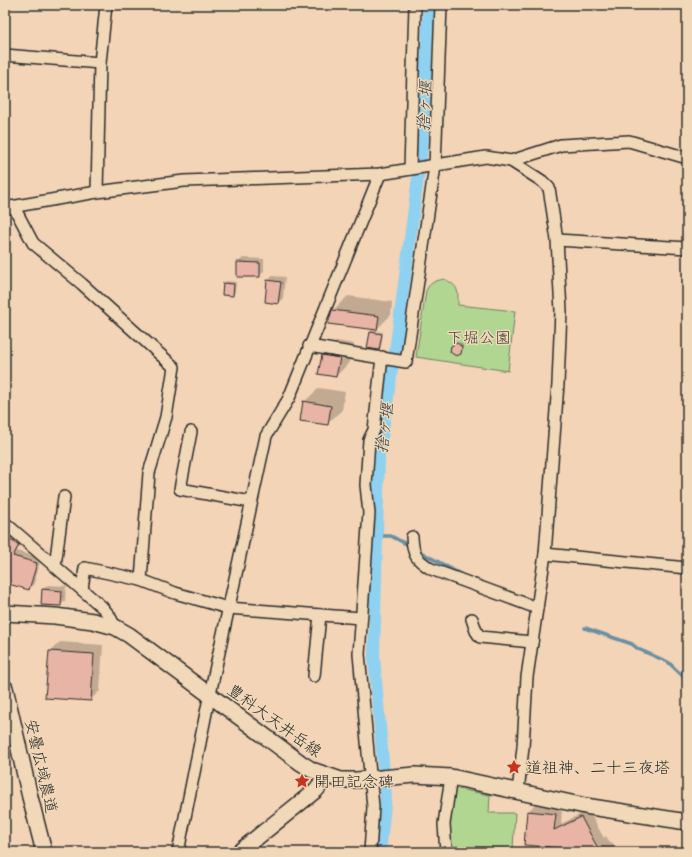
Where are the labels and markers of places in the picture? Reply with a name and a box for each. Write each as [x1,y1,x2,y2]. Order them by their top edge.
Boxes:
place icon: 道祖神、二十三夜塔 [505,758,523,776]
place label: 道祖神、二十三夜塔 [526,758,670,781]
place icon: 開田記念碑 [293,772,311,790]
place label: 開田記念碑 [314,772,394,795]

